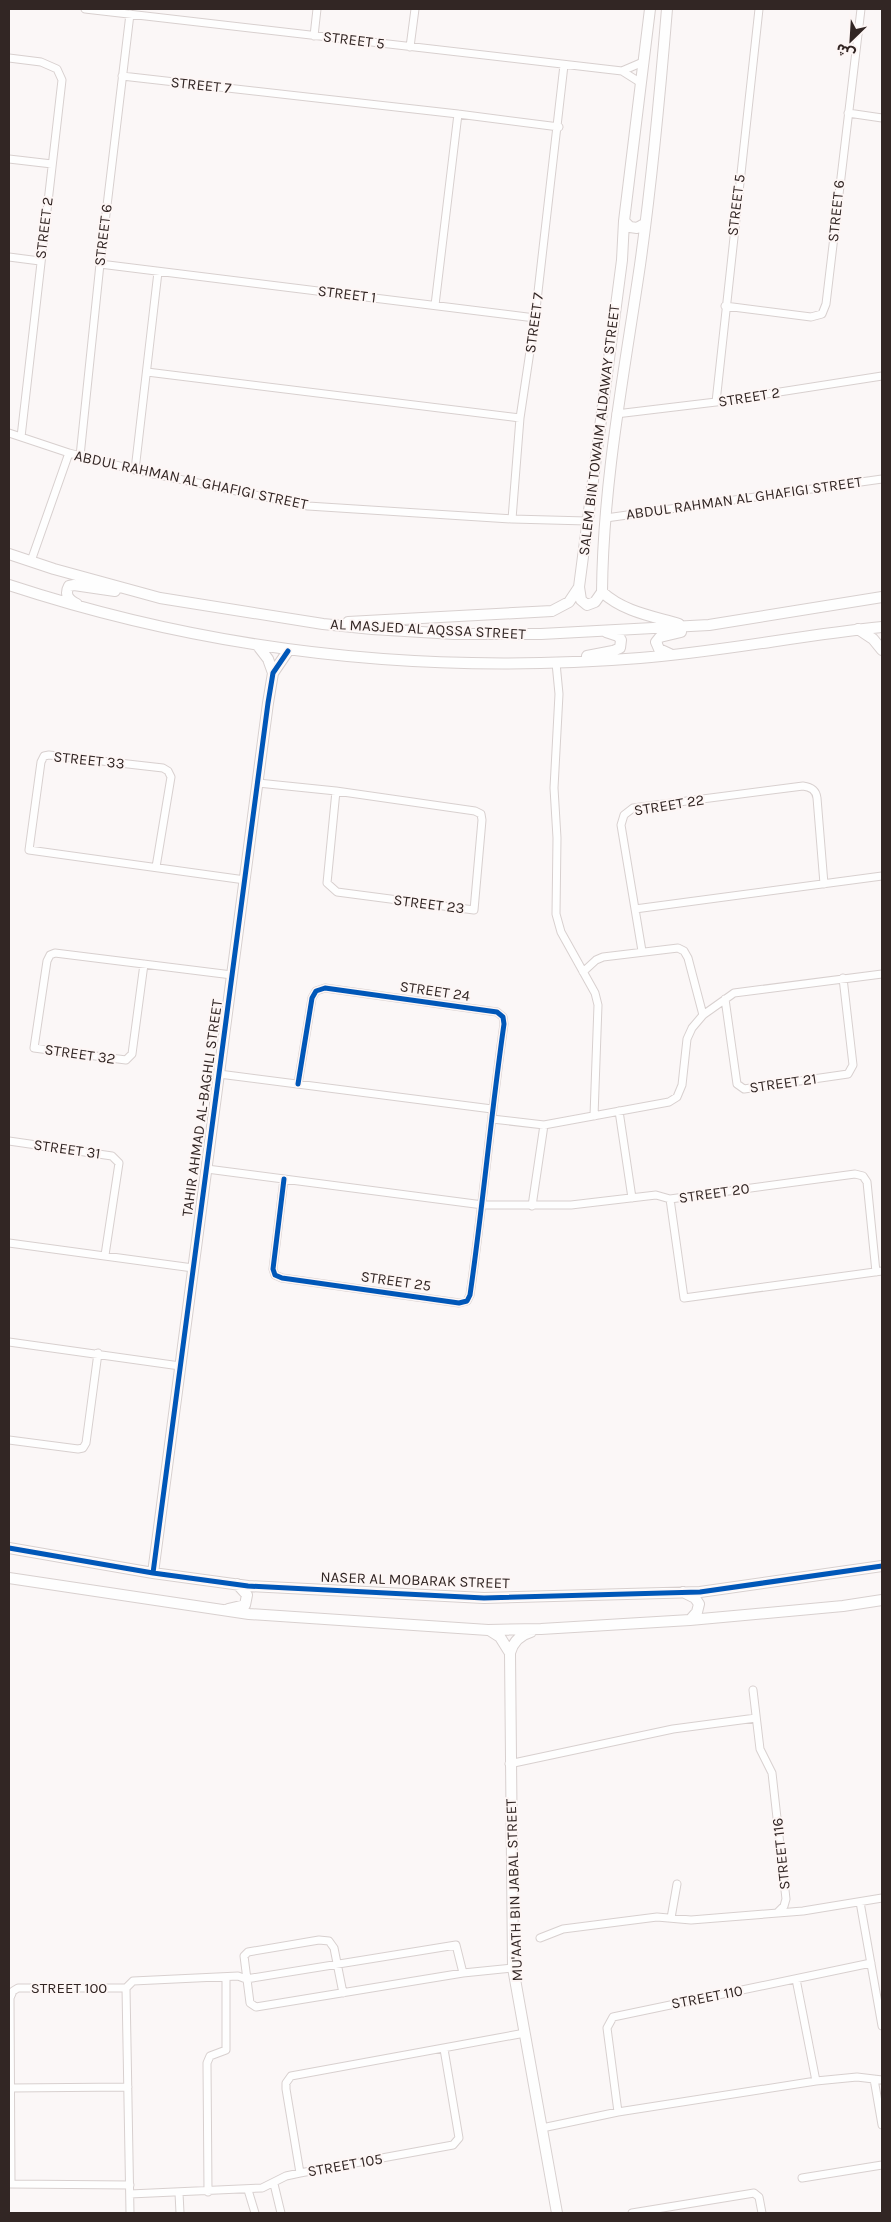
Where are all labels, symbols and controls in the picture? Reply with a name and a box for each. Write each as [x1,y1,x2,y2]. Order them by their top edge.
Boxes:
north arrow [826,15,876,65]
street label: STREET 5 [322,27,386,53]
text: ش [833,40,858,63]
street label: STREET 7 [170,73,232,97]
street label: STREET 5 [723,173,749,237]
street label: STREET 6 [824,179,848,243]
street label: STREET 2 [31,196,57,260]
street label: STREET 6 [90,203,116,267]
street label: STREET 1 [317,281,377,307]
street label: STREET 7 [521,292,547,354]
street label: SALEM BIN TOWAIM ALDAWAY STREET [575,303,623,557]
street label: STREET 2 [717,383,781,411]
street label: ABDUL RAHMAN AL GHAFIGI STREET [73,446,310,514]
street label: ABDUL RAHMAN AL GHAFIGI STREET [625,472,864,523]
street label: AL MASJED AL AQSSA STREET [330,615,527,643]
street label: STREET 33 [53,747,125,773]
street label: STREET 22 [632,791,706,819]
street label: STREET 23 [393,891,465,917]
street label: STREET 24 [399,977,472,1005]
street label: TAHIR AHMAD AL-BAGHLI STREET [178,998,226,1218]
street label: STREET 32 [43,1040,117,1068]
street label: STREET 21 [748,1069,818,1097]
street label: STREET 31 [32,1135,102,1163]
street label: STREET 20 [677,1179,751,1207]
street label: STREET 25 [360,1267,432,1295]
street label: NASER AL MOBARAK STREET [320,1568,510,1592]
street label: MU'AATH BIN JABAL STREET [502,1798,526,1982]
street label: STREET 116 [768,1817,794,1891]
street label: STREET 100 [31,1979,107,1997]
street label: STREET 110 [670,1981,744,2013]
street label: STREET 105 [306,2150,384,2180]

